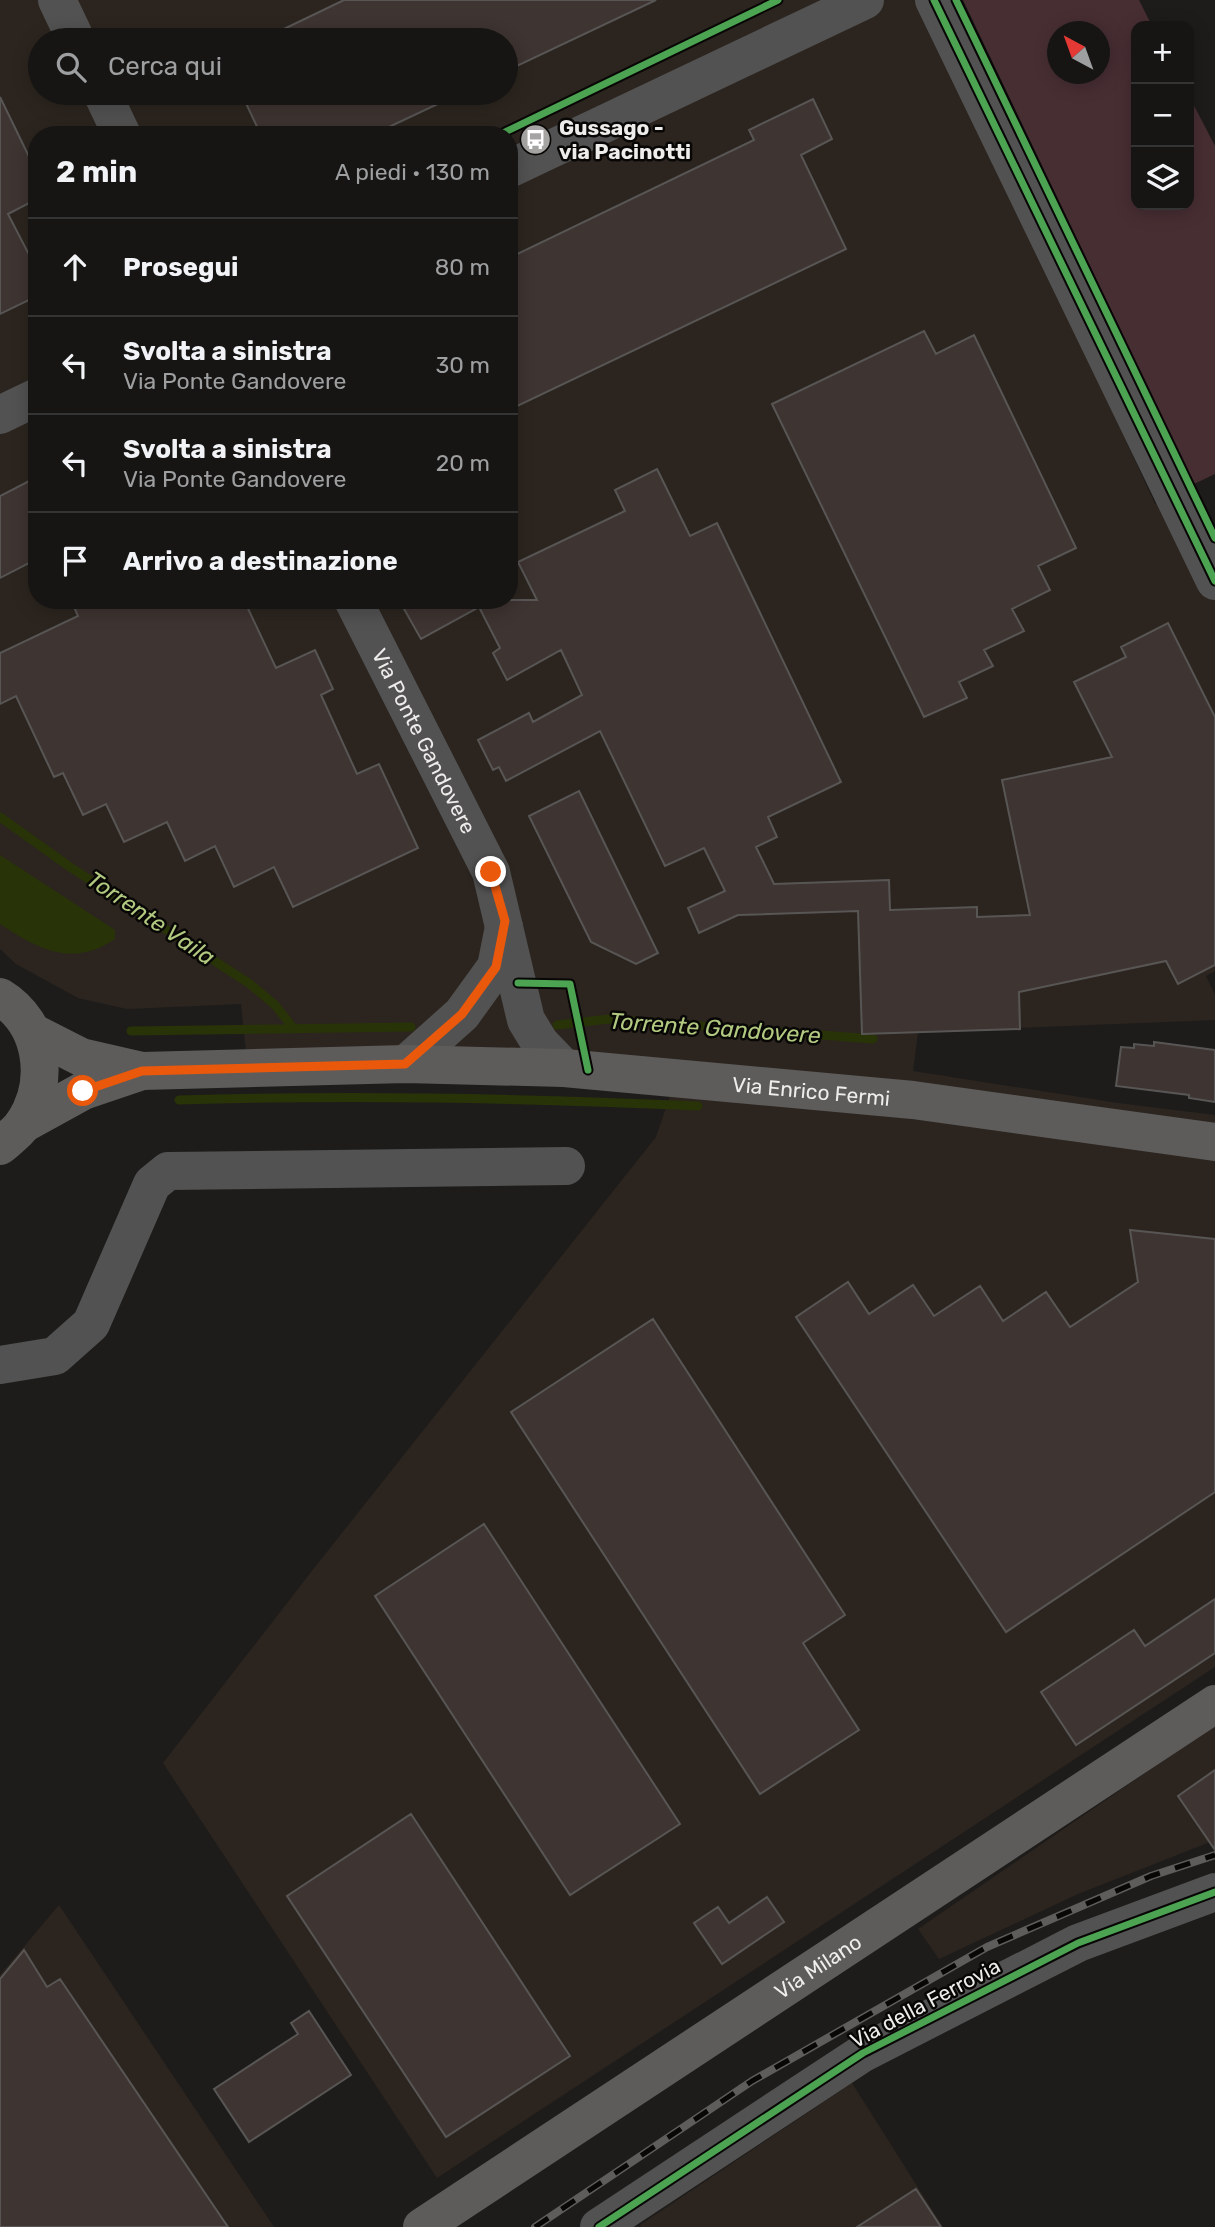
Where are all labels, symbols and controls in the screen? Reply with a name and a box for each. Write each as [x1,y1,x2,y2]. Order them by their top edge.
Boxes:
north arrow [1047,21,1110,84]
map controls [1131,21,1194,210]
button: + [1131,21,1194,84]
search box [28,28,518,105]
icon: search [52,48,90,86]
text: Cerca qui [108,51,222,82]
button: − [1131,84,1194,147]
place label: Gussago - via Pacinotti [559,115,691,164]
bus stop icon: Gussago - via Pacinotti [519,122,553,156]
button: layers [1131,147,1194,210]
text: 2 min [56,154,137,190]
text: A piedi · 130 m [335,158,490,186]
icon: ahead [56,248,94,286]
text: Prosegui [123,252,239,283]
text: 80 m [435,253,490,281]
text: Svolta a sinistra [123,336,332,367]
icon: left [56,346,94,384]
text: 30 m [435,351,490,379]
text: Via Ponte Gandovere [123,367,346,395]
text: Svolta a sinistra [123,434,332,465]
icon: left [56,444,94,482]
text: 20 m [436,449,490,477]
text: Via Ponte Gandovere [123,465,346,493]
icon: arrive [56,542,94,580]
text: Arrivo a destinazione [123,546,398,577]
street label: Via Ponte Gandovere [367,644,482,838]
route end [475,856,506,887]
water label: Torrente Vaila [82,865,220,971]
water label: Torrente Gandovere [608,1007,822,1049]
street label: Via Enrico Fermi [731,1071,891,1110]
route start [67,1075,98,1106]
street label: Via Milano [770,1928,866,2004]
street label: Via della Ferrovia [846,1953,1004,2053]

